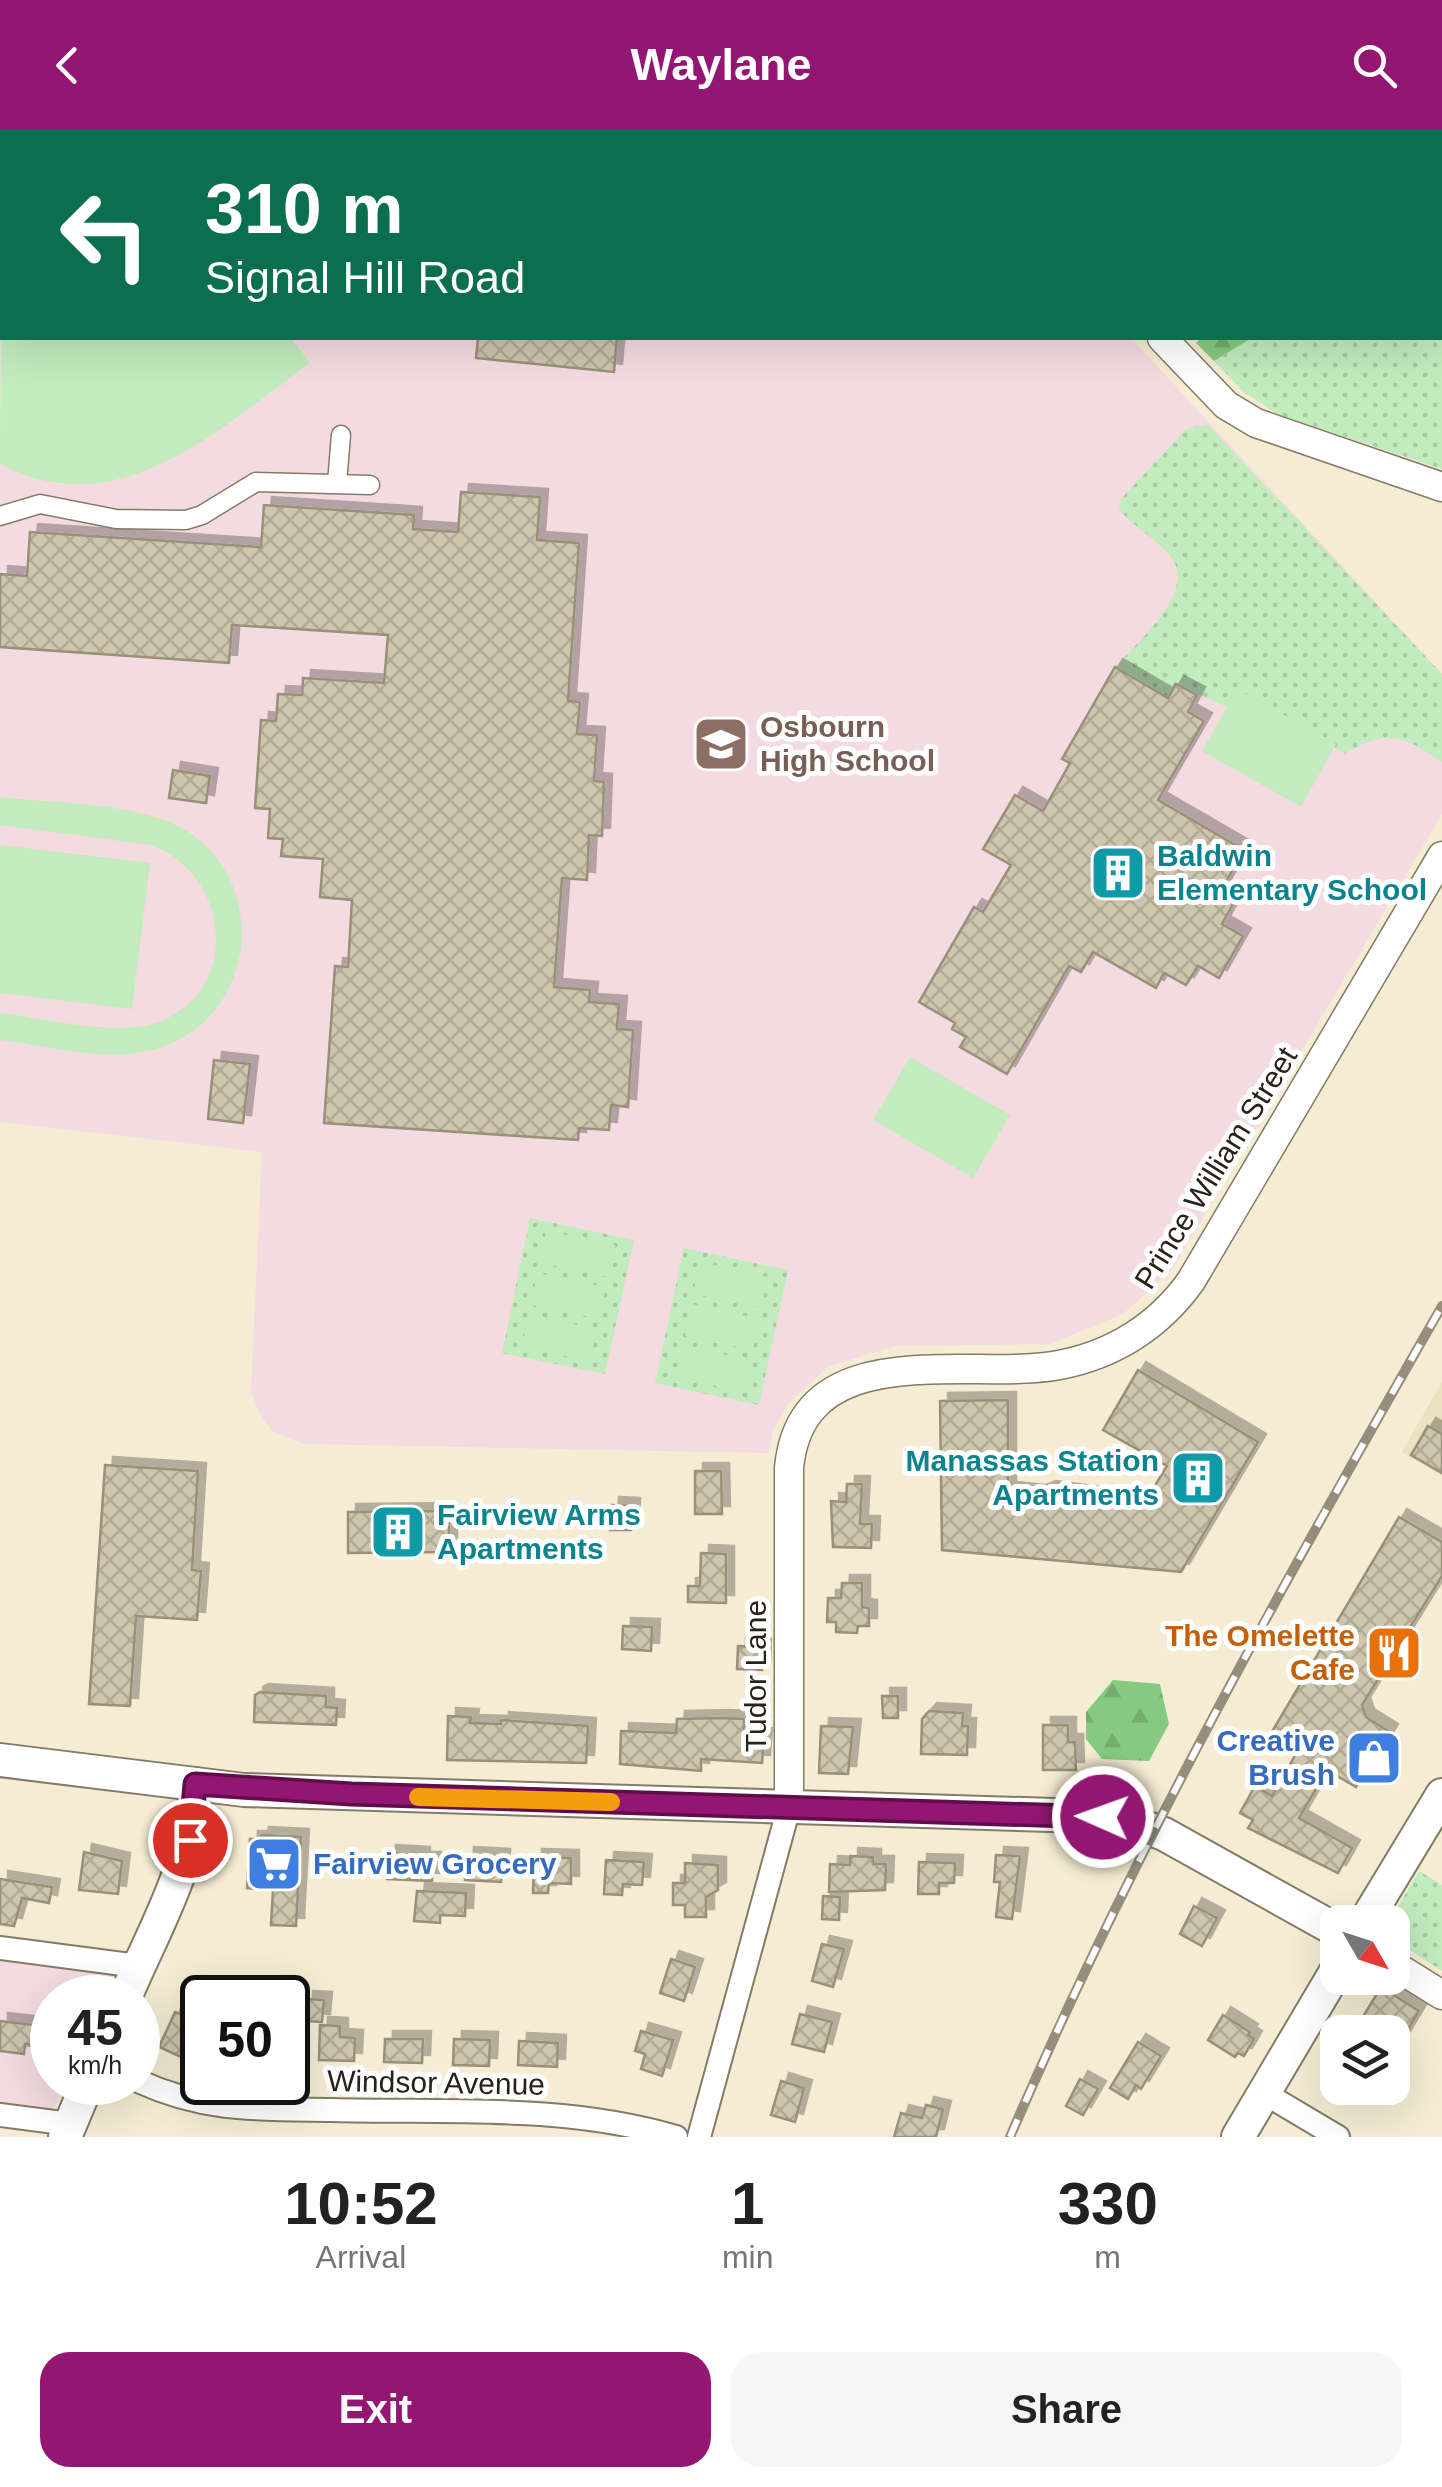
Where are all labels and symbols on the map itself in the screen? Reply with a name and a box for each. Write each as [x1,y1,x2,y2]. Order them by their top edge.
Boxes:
place label: Osbourn High School [760,710,935,777]
school or university icon: Osbourn High School [691,714,751,774]
place label: Baldwin Elementary School [1157,839,1427,906]
building icon: Baldwin Elementary School [1088,843,1148,903]
street label: Prince William Street [1128,1040,1304,1295]
place label: Manassas Station Apartments [906,1444,1159,1511]
building icon: Manassas Station Apartments [1168,1448,1228,1508]
place label: Fairview Arms Apartments [437,1498,641,1565]
building icon: Fairview Arms Apartments [368,1502,428,1562]
street label: Tudor Lane [739,1600,772,1752]
place label: The Omelette Cafe [1165,1619,1355,1686]
restaurant icon: The Omelette Cafe [1364,1623,1424,1683]
place label: Creative Brush [1217,1724,1335,1791]
shop icon: Creative Brush [1344,1728,1404,1788]
position arrow [1051,1765,1155,1869]
pin [148,1798,233,1883]
supermarket icon: Fairview Grocery [244,1834,304,1894]
place label: Fairview Grocery [313,1847,557,1880]
north arrow [1320,1905,1410,1995]
speed limit sign: 50 [180,1975,310,2105]
street label: Windsor Avenue [327,2064,545,2101]

